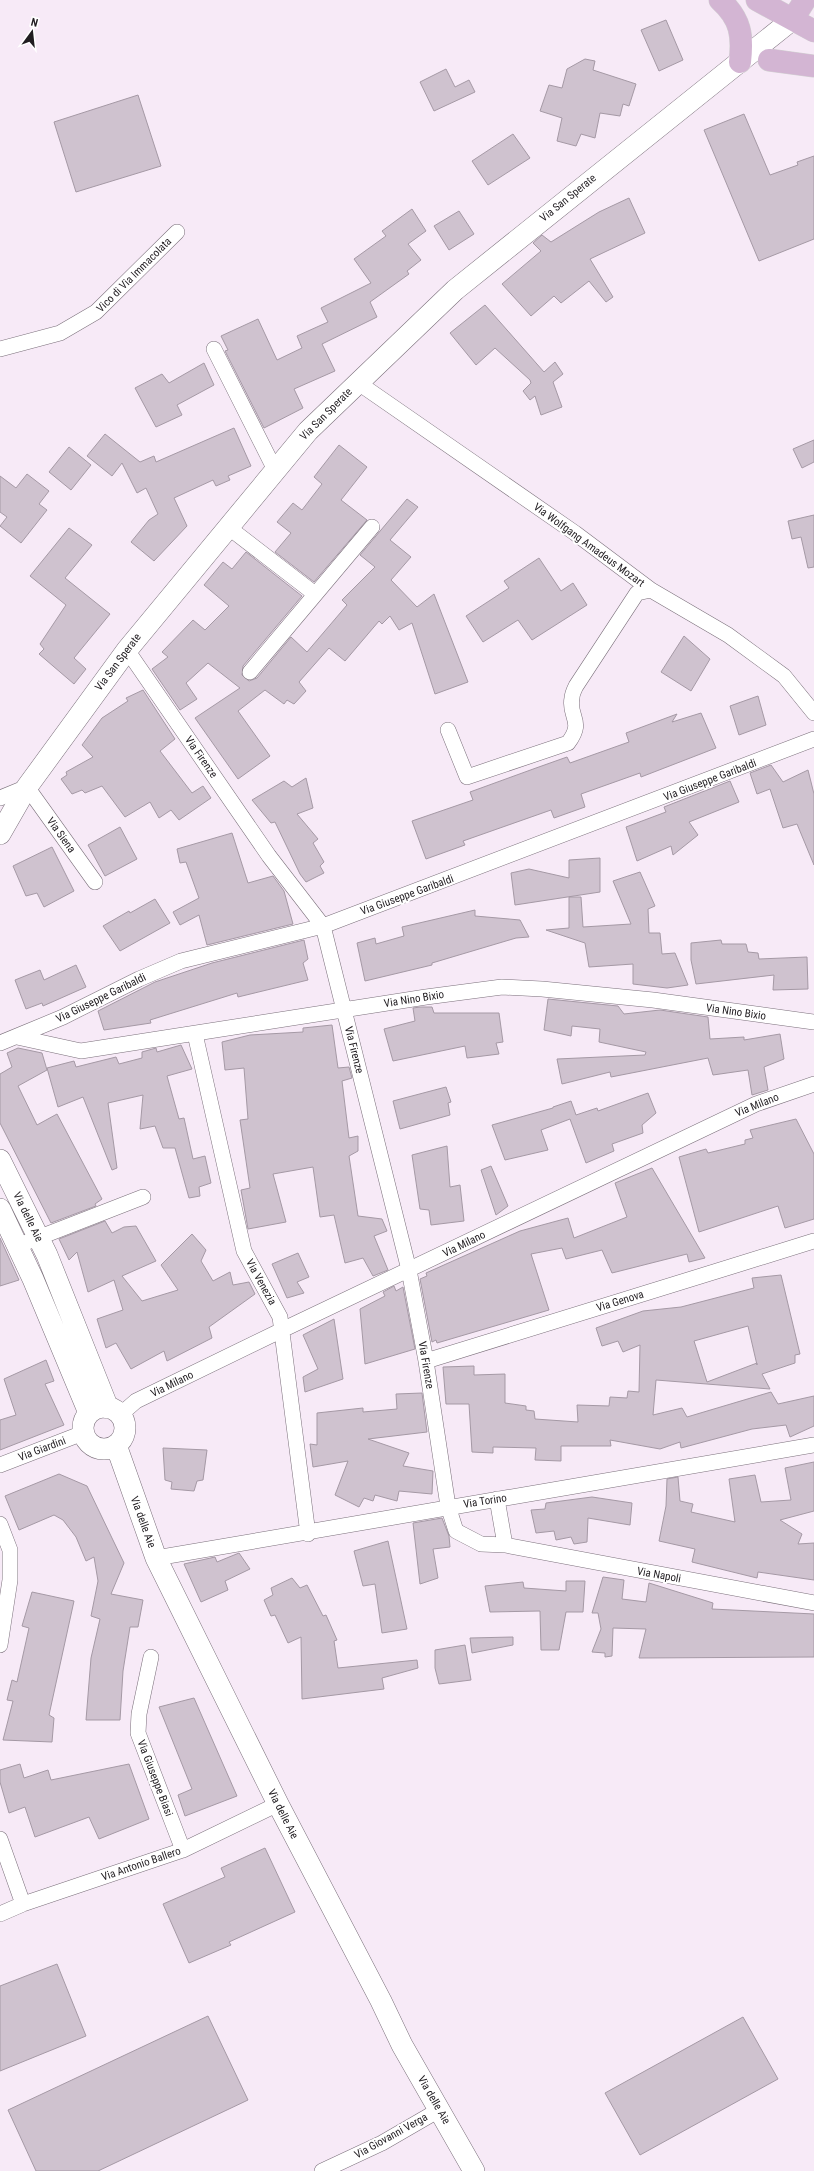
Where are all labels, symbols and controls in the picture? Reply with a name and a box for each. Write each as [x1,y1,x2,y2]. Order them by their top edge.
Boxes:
north arrow [12,12,52,52]
text: N [30,16,40,30]
street label: Via San Sperate [537,171,599,225]
street label: Vico di Via Immacolata [94,235,174,315]
street label: Via San Sperate [297,385,355,443]
street label: Via Wolfgang Amadeus Mozart [531,500,647,590]
street label: Via San Sperate [92,631,144,693]
street label: Via Firenze [182,734,220,780]
street label: Via Giuseppe Garibaldi [662,756,758,804]
street label: Via Siena [44,815,78,855]
street label: Via Giuseppe Garibaldi [359,872,455,918]
street label: Via Giuseppe Garibaldi [54,971,148,1025]
street label: Via Nino Bixio [383,988,445,1010]
street label: Via Nino Bixio [705,1001,767,1023]
street label: Via Firenze [342,1025,366,1075]
street label: Via Milano [733,1090,781,1120]
street label: Via delle Aie [10,1190,46,1244]
street label: Via Milano [440,1228,488,1260]
street label: Via Venezia [243,1257,279,1307]
street label: Via Genova [595,1288,645,1314]
street label: Via Firenze [415,1340,437,1390]
street label: Via Milano [148,1368,196,1400]
street label: Via Giardini [16,1434,68,1464]
street label: Via Torino [462,1491,508,1511]
street label: Via delle Aie [128,1494,158,1550]
street label: Via Napoli [636,1565,682,1585]
street label: Via Giuseppe Biasi [134,1738,176,1818]
street label: Via delle Aie [265,1787,301,1841]
street label: Via Antonio Ballero [100,1844,183,1884]
street label: Via delle Aie [415,2073,453,2127]
street label: Via Giovanni Verga [352,2111,430,2161]

